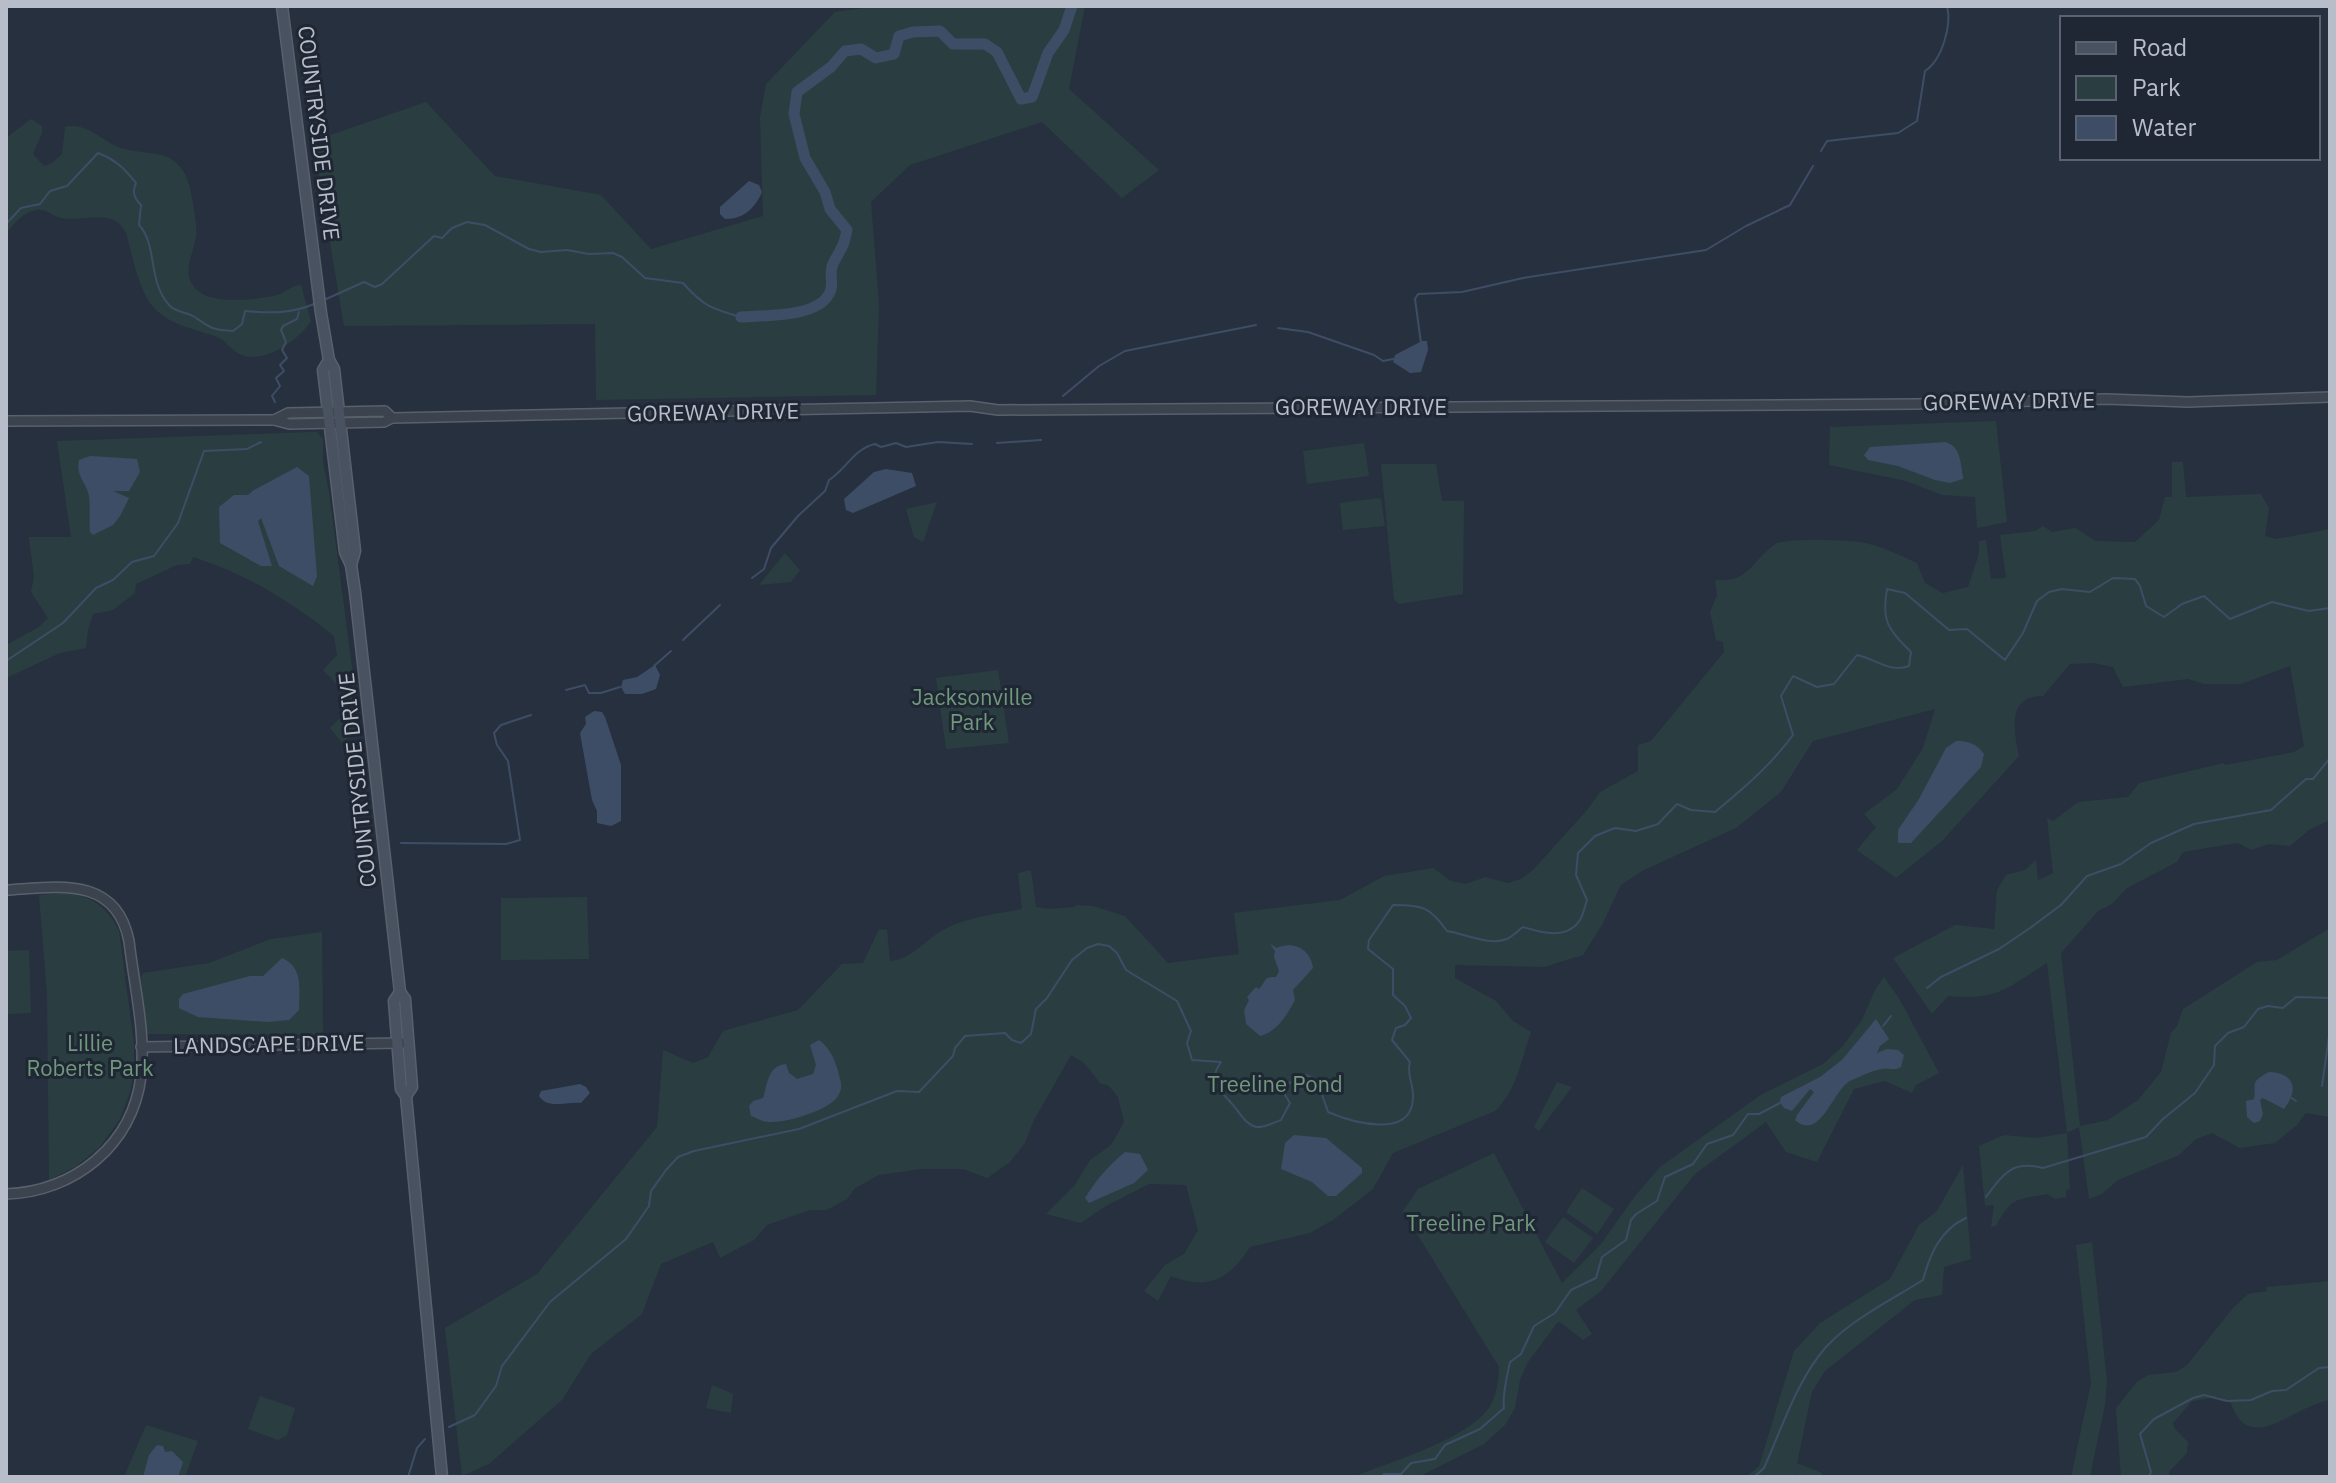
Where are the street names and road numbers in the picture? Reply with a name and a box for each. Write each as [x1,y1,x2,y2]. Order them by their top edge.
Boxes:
street label: COUNTRYSIDE DRIVE [292,24,347,242]
street label: GOREWAY DRIVE [1923,384,2095,417]
street label: GOREWAY DRIVE [1275,392,1447,421]
street label: GOREWAY DRIVE [627,395,799,428]
street label: COUNTRYSIDE DRIVE [331,671,382,889]
street label: LANDSCAPE DRIVE [173,1027,365,1060]

